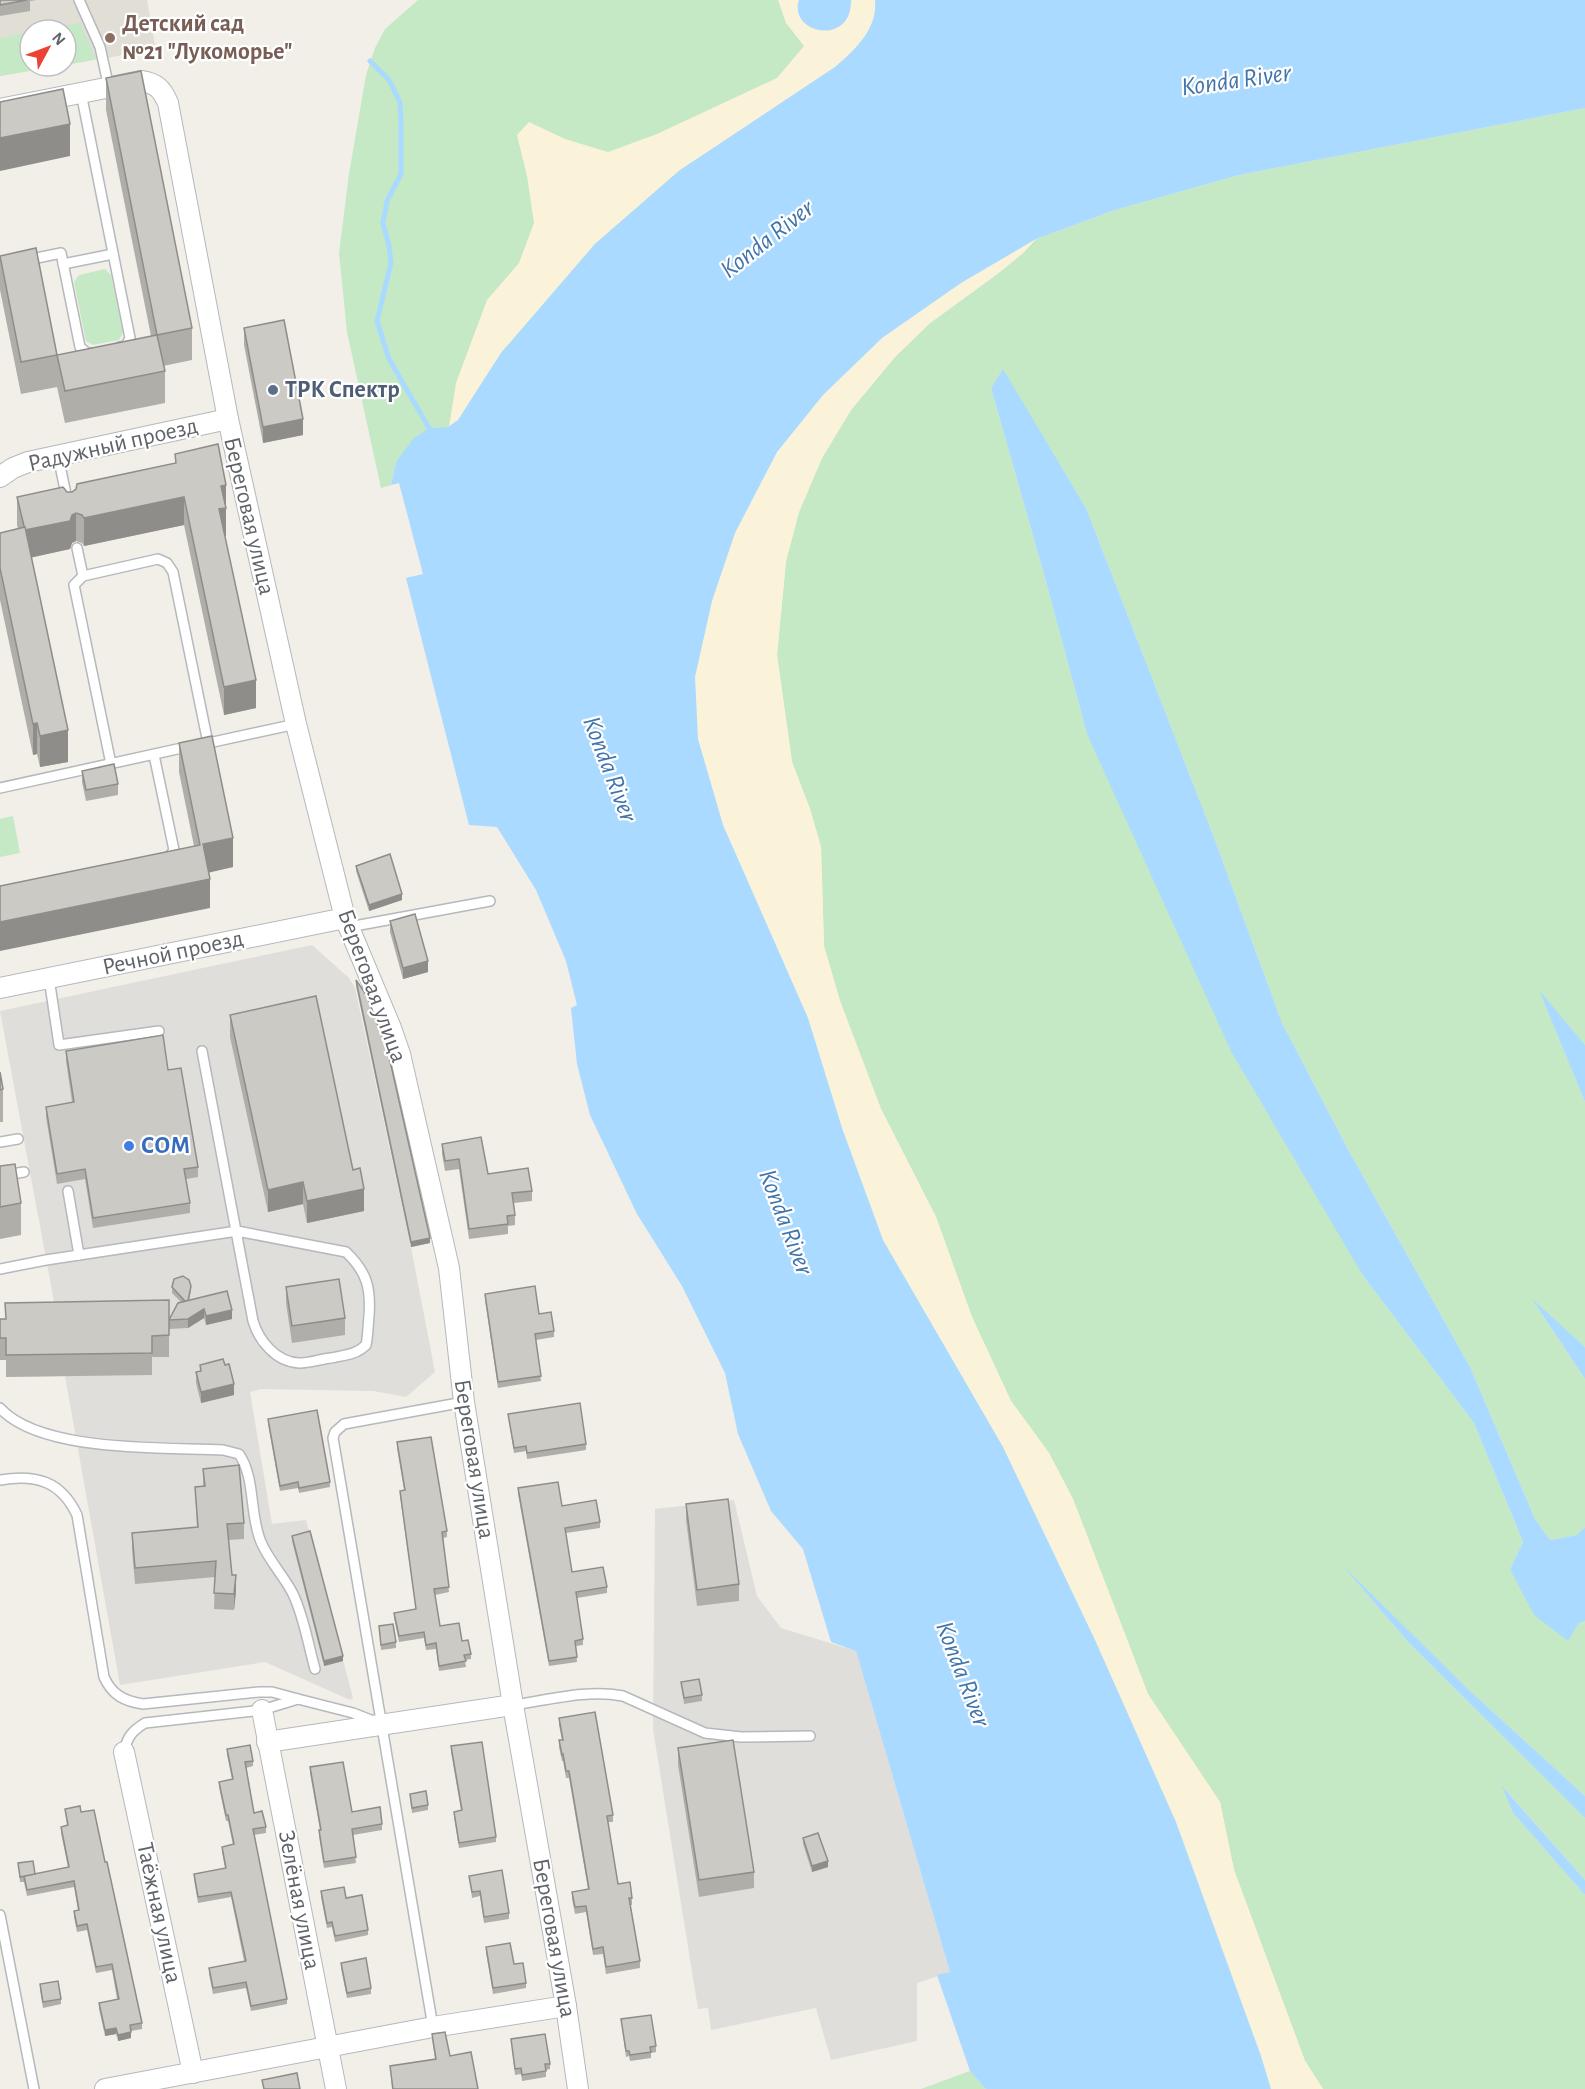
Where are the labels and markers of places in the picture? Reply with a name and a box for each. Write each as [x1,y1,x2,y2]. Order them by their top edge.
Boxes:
place label: Детский сад №21 "Лукоморье" [122,12,293,64]
marker: Детский сад №21 "Лукоморье" [103,31,117,45]
place label: ТРК Спектр [285,378,400,402]
marker: ТРК Спектр [266,383,280,397]
place label: СОМ [141,1134,190,1158]
marker: СОМ [122,1139,136,1153]

